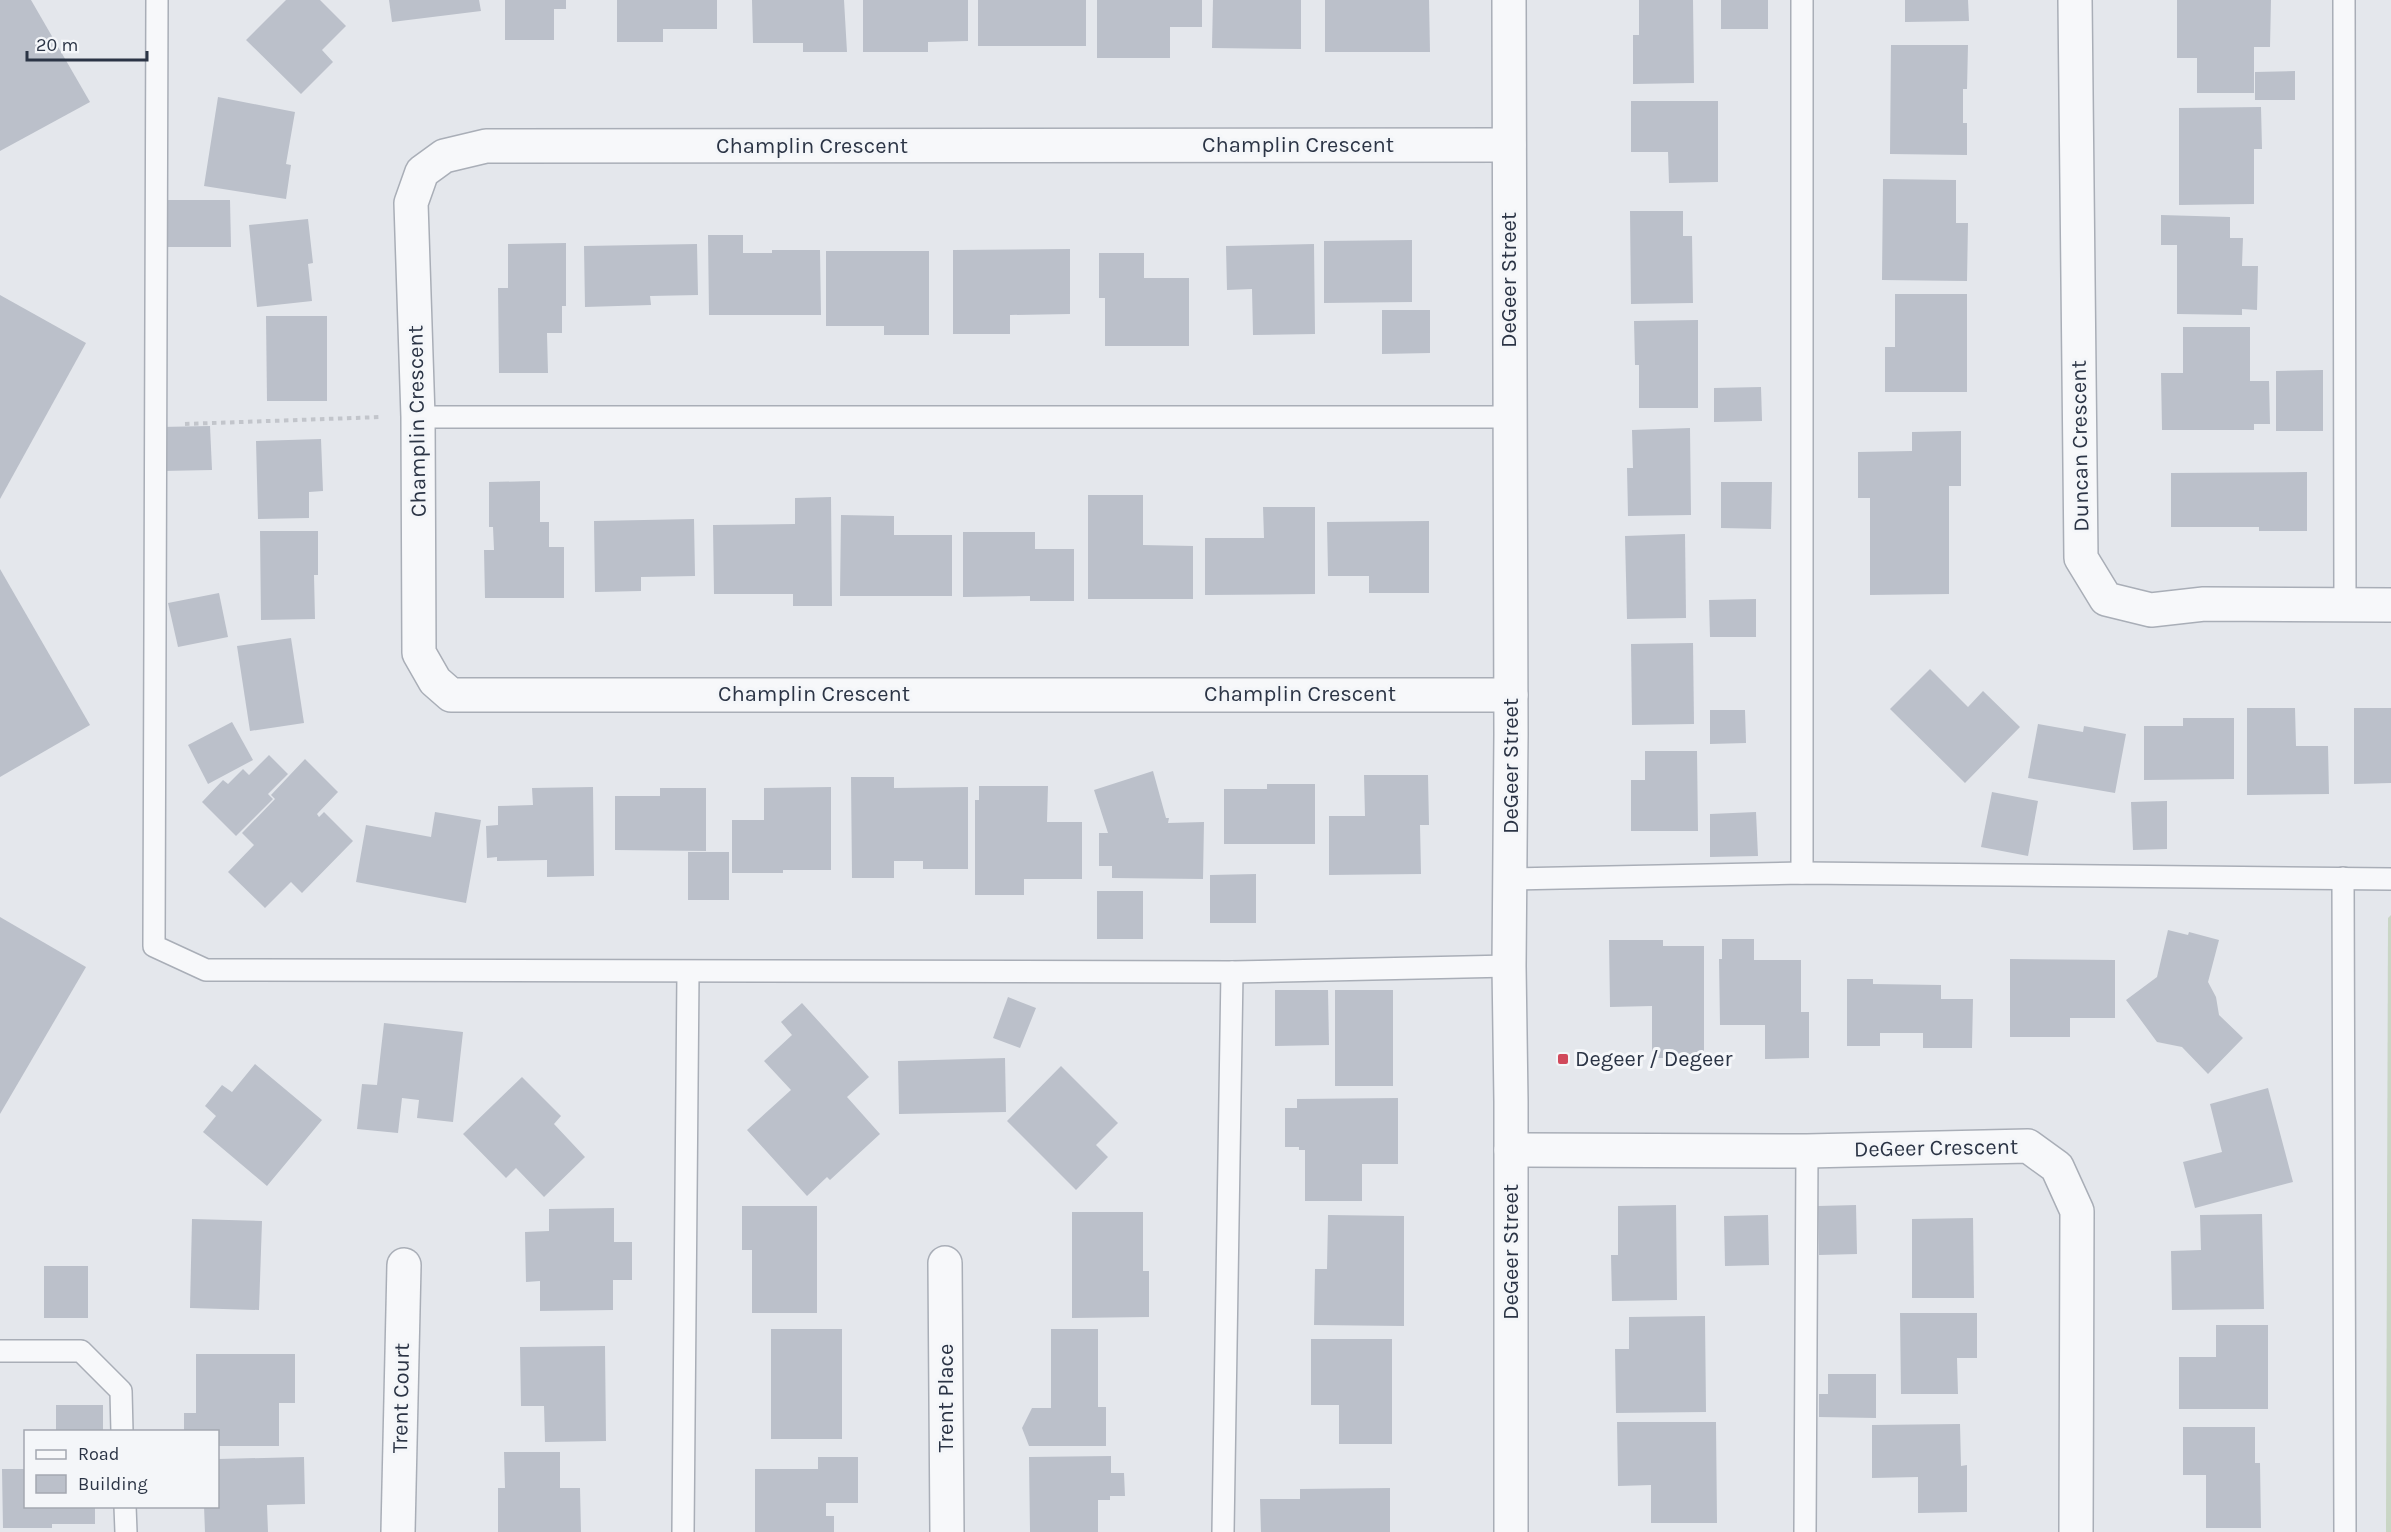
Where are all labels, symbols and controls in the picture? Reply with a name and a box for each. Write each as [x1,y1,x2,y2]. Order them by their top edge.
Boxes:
scale bar [27,24,147,62]
text: 20 m [36,34,78,56]
street label: Champlin Crescent [1202,132,1394,158]
street label: Champlin Crescent [716,133,908,159]
street label: DeGeer Street [1496,212,1522,348]
street label: Champlin Crescent [402,325,432,517]
street label: Duncan Crescent [2066,360,2094,532]
street label: Champlin Crescent [718,681,910,707]
street label: Champlin Crescent [1204,681,1396,707]
street label: DeGeer Street [1498,698,1524,834]
place label: Degeer / Degeer [1575,1046,1733,1072]
marker: Degeer / Degeer [1556,1052,1570,1066]
street label: DeGeer Crescent [1854,1134,2018,1162]
street label: DeGeer Street [1498,1184,1524,1320]
street label: Trent Court [387,1343,415,1453]
street label: Trent Place [933,1344,959,1452]
legend [24,1430,219,1508]
text: Road [78,1443,119,1465]
text: Building [78,1473,148,1495]

